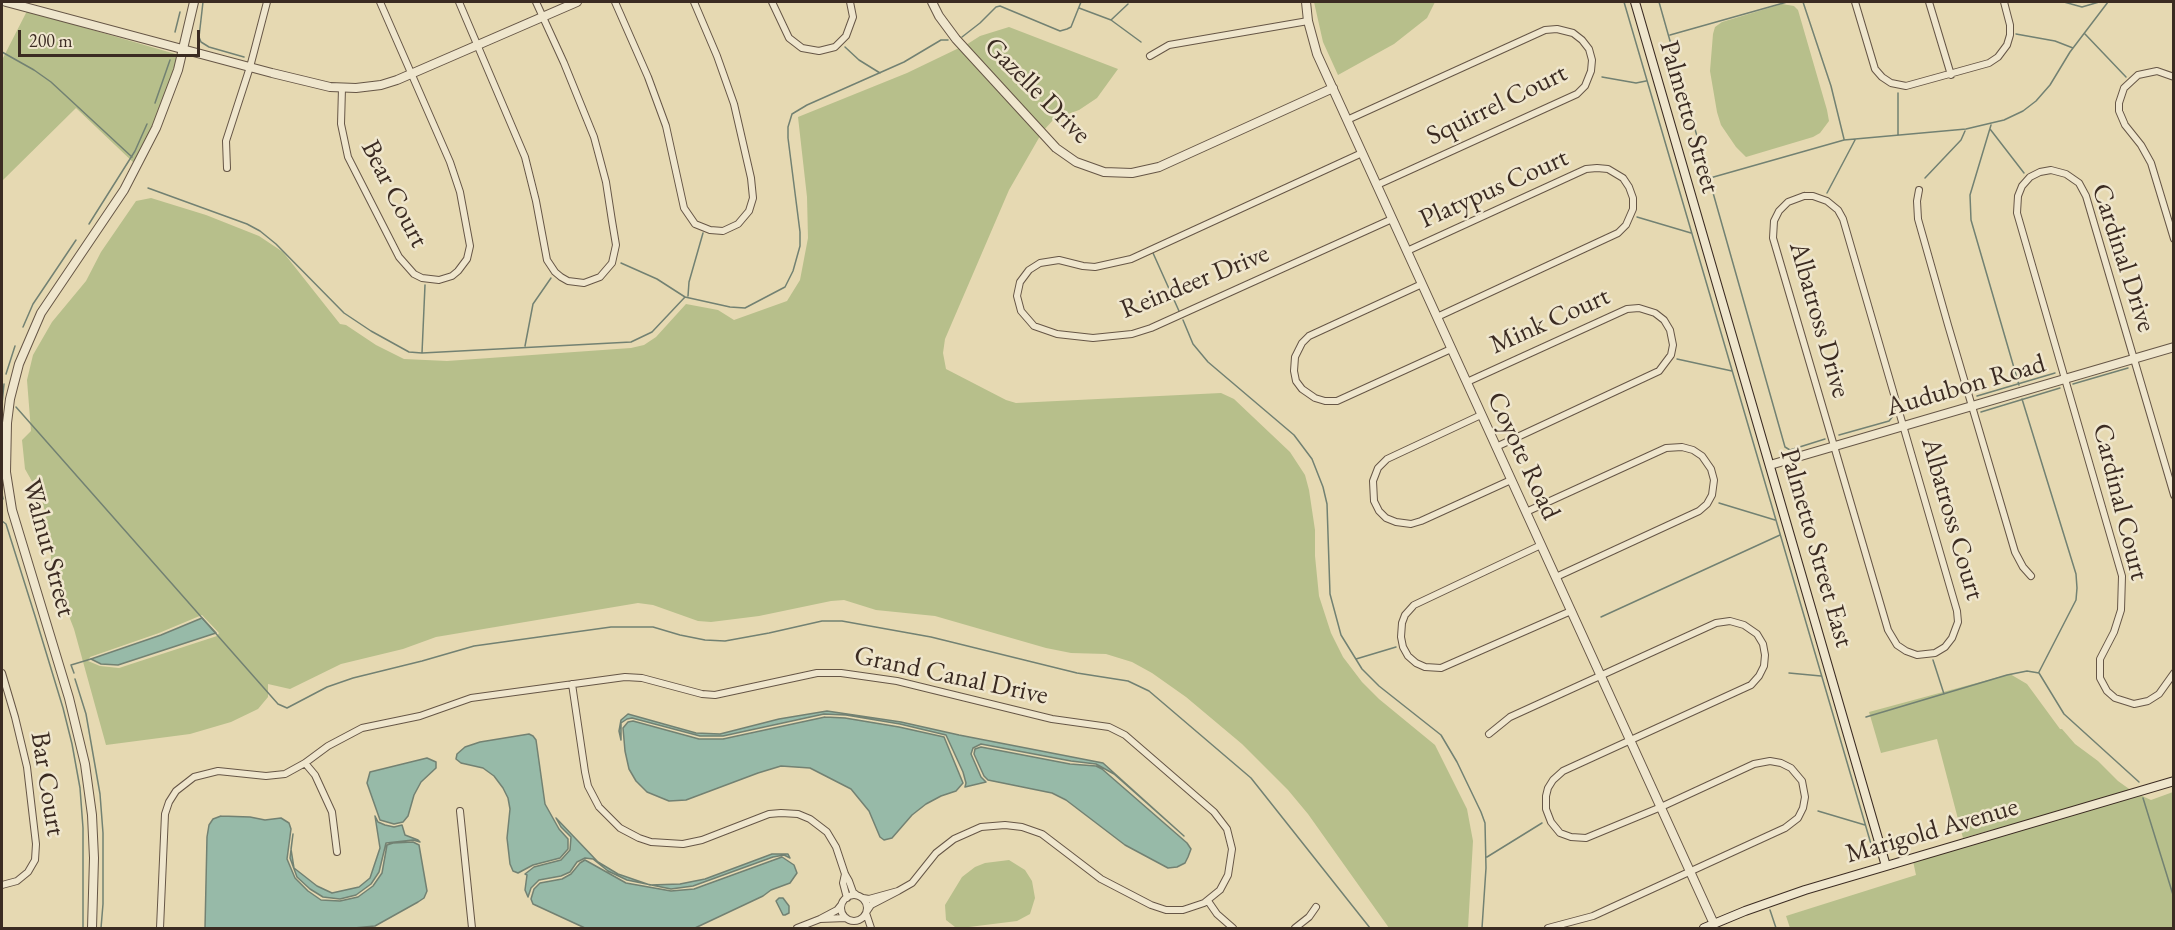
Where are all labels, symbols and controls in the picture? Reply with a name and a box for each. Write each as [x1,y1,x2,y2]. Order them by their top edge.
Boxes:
scale bar [21,18,202,56]
text: 200 m [29,29,73,52]
street label: Gazelle Drive [977,31,1097,151]
street label: Palmetto Street [1652,37,1726,197]
street label: Squirrel Court [1422,57,1572,153]
street label: Bear Court [353,135,435,253]
street label: Platypus Court [1415,142,1573,236]
street label: Cardinal Drive [2084,180,2162,336]
street label: Reindeer Drive [1116,238,1274,326]
street label: Albatross Drive [1781,238,1857,402]
street label: Mink Court [1485,280,1615,362]
street label: Audubon Road [1883,348,2049,424]
street label: Coyote Road [1479,387,1567,525]
street label: Cardinal Court [2085,420,2155,584]
street label: Albatross Court [1913,434,1991,604]
street label: Palmetto Street East [1772,445,1860,651]
street label: Walnut Street [14,476,82,620]
street label: Grand Canal Drive [851,640,1051,712]
street label: Bar Court [23,729,71,839]
street label: Marigold Avenue [1842,791,2022,871]

